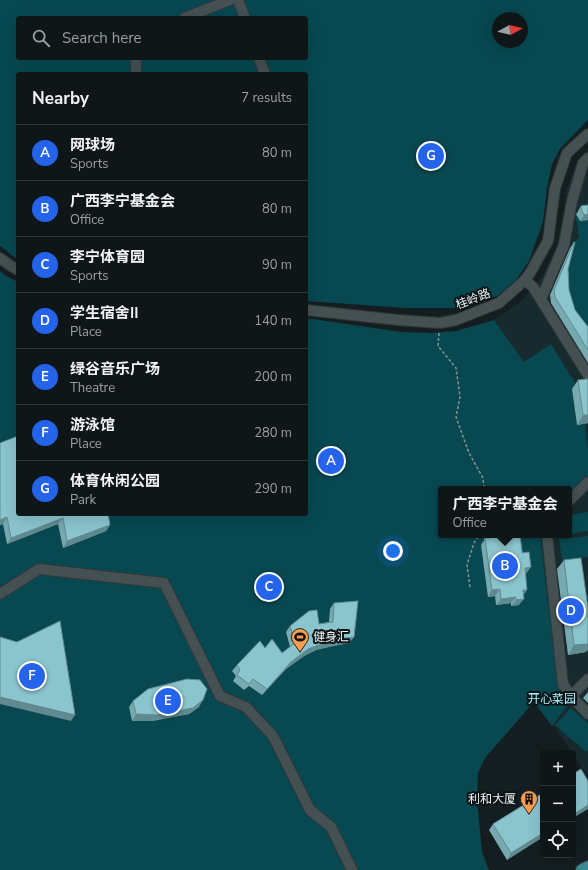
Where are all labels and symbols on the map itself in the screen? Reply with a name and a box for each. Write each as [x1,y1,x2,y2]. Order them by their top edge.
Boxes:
north arrow [492,12,528,48]
pin: G [418,141,444,171]
street label: 桂岭路 [453,285,493,313]
pin: A [318,446,344,476]
your location [383,541,403,561]
pin: B [492,551,518,581]
pin: C [256,572,282,602]
pin: D [558,596,584,626]
sports icon: 健身汇 [290,627,310,652]
place label: 健身汇 [313,629,349,645]
pin: F [19,661,45,691]
pin: E [155,686,181,716]
park label: 开心菜园 [528,691,576,707]
building icon: 利和大厦 [519,789,539,814]
place label: 利和大厦 [468,791,516,807]

